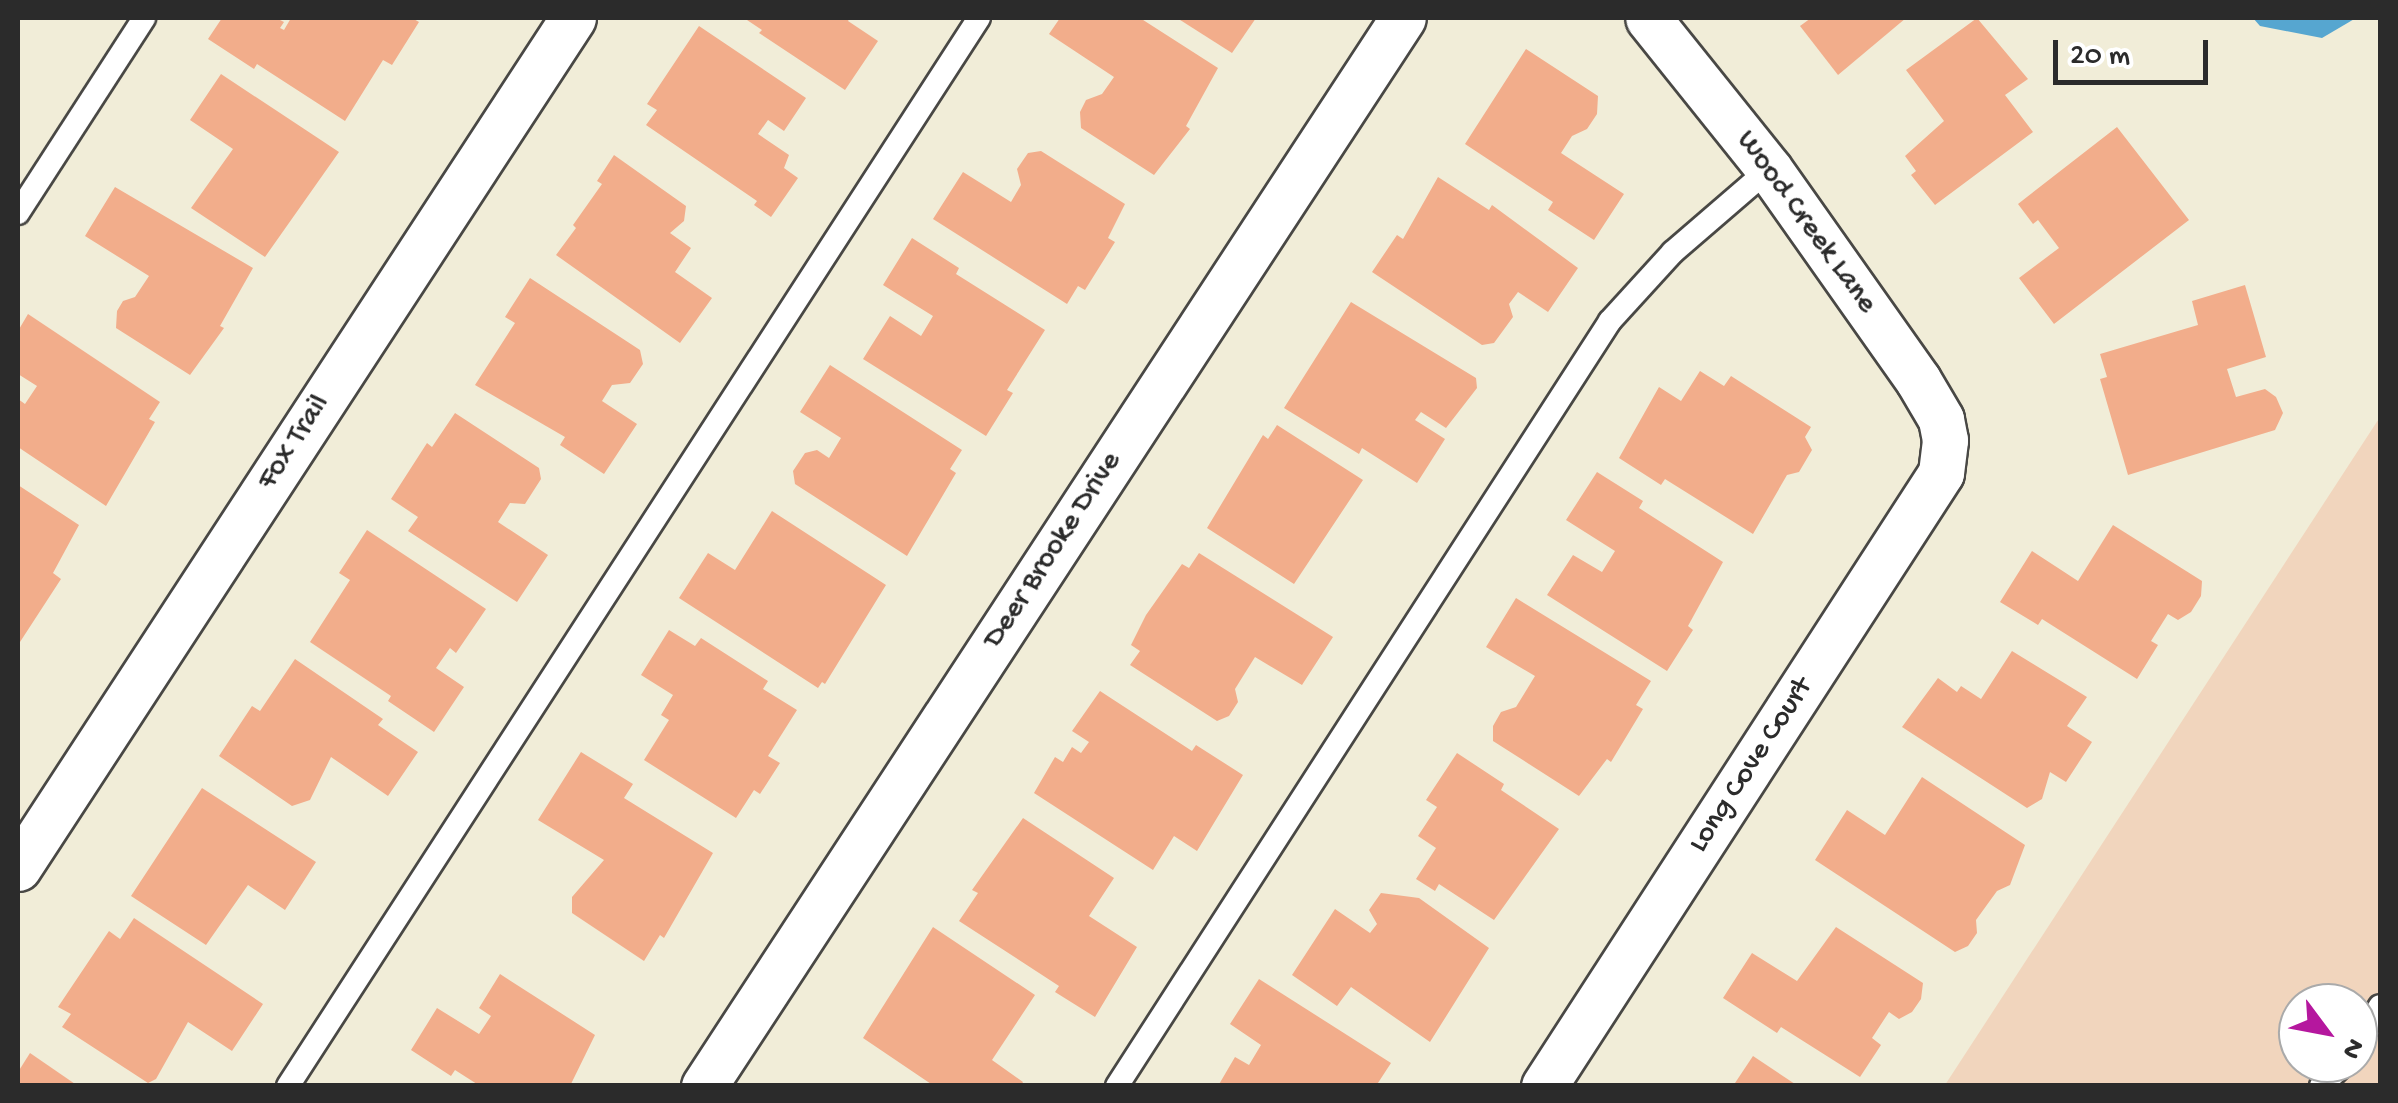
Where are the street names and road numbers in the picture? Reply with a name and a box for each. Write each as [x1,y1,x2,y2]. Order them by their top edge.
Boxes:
street label: Wood Creek Lane [1727,125,1883,321]
street label: Fox Trail [251,389,339,497]
street label: Deer Brooke Drive [977,446,1131,656]
street label: Long Cove Court [1682,672,1822,860]

